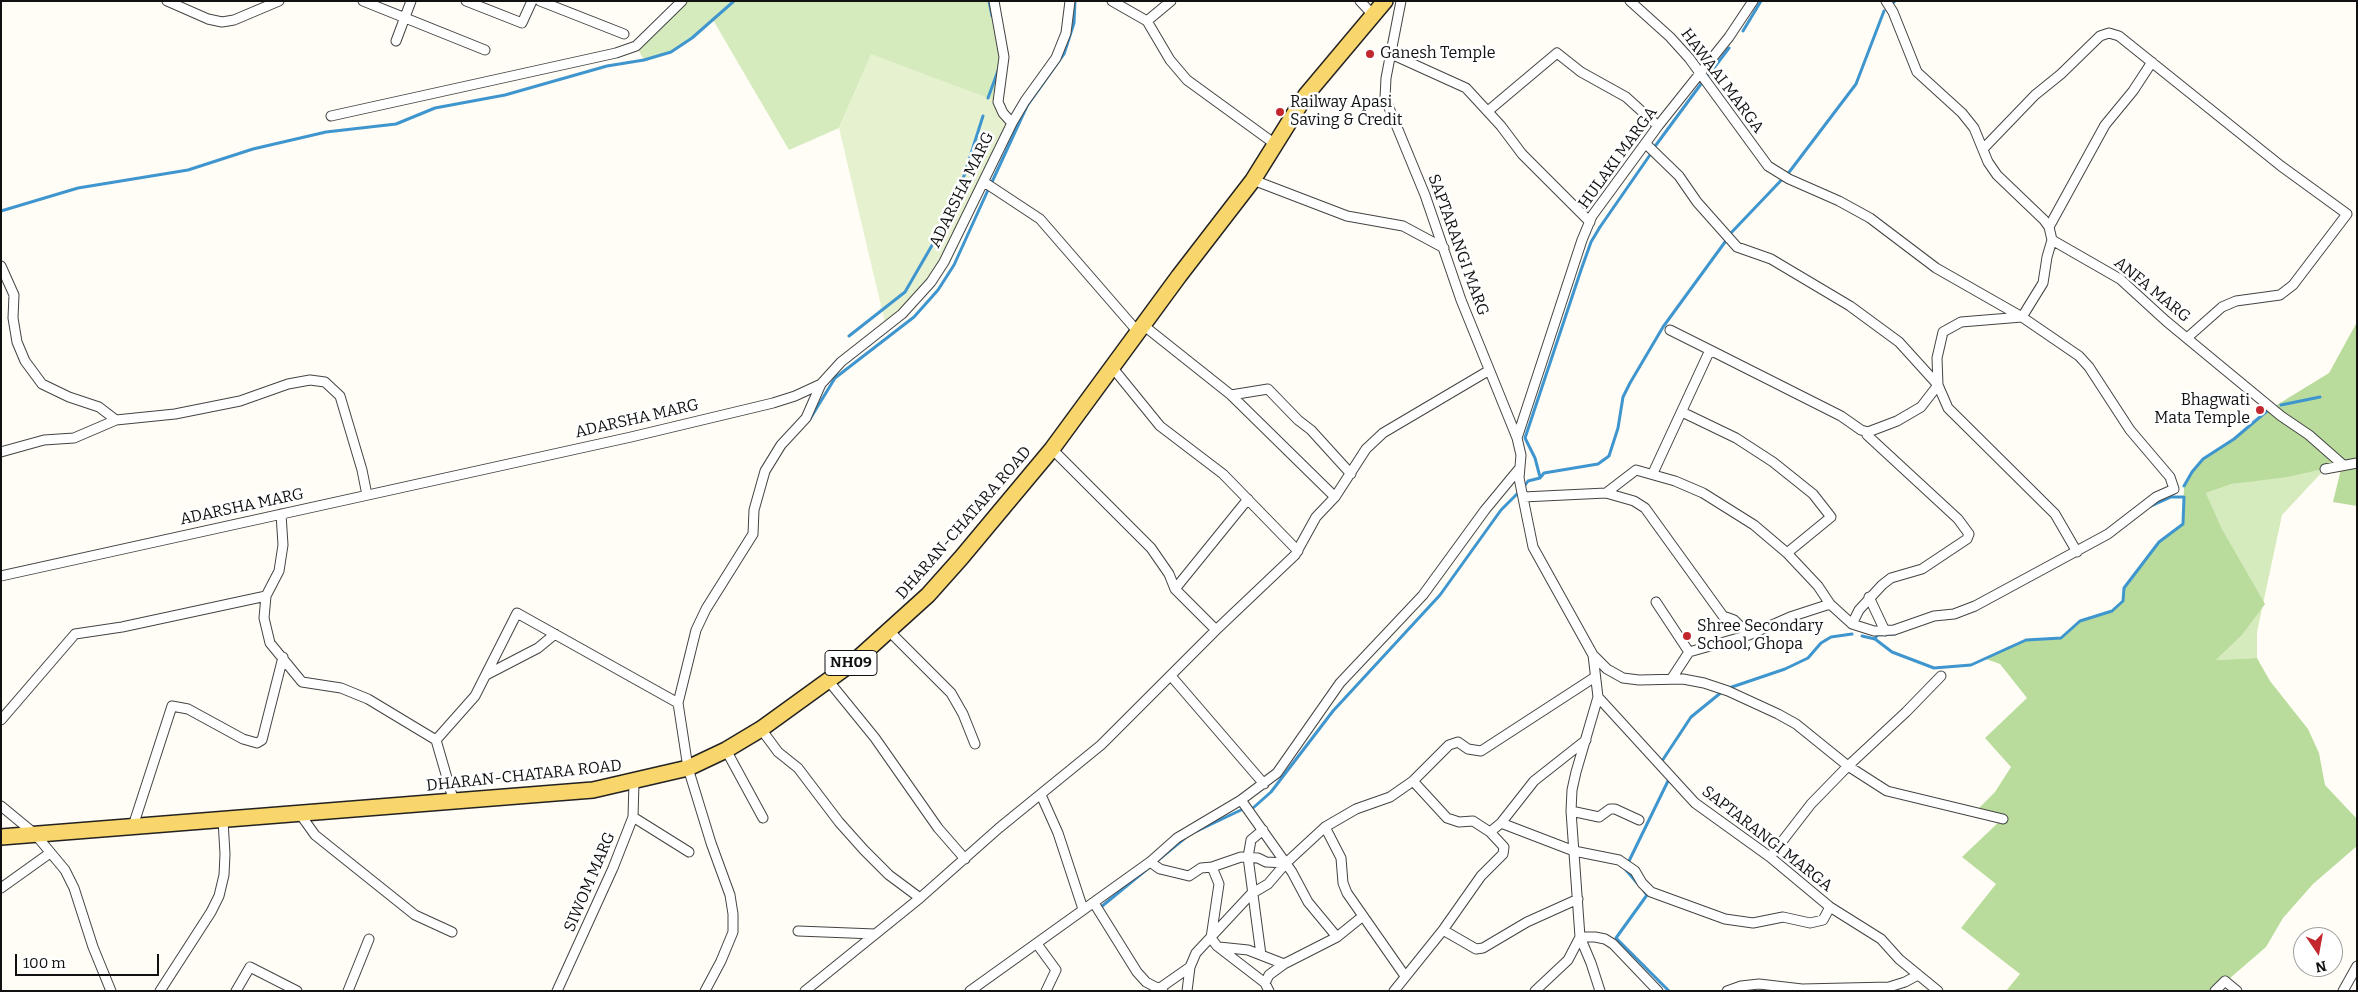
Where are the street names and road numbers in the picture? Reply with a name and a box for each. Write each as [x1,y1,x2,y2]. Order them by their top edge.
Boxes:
street label: HAWAAI MARGA [1676,25,1768,137]
street label: HULAKI MARGA [1575,103,1661,213]
street label: ADARSHA MARG [926,129,998,251]
street label: SAPTARANGI MARG [1423,172,1493,318]
street label: ANFA MARG [2110,253,2194,327]
street label: ADARSHA MARG [573,395,701,443]
street label: DHARAN-CHATARA ROAD [892,443,1036,603]
street label: ADARSHA MARG [178,484,306,530]
road number: NH09 [825,650,877,676]
street label: DHARAN-CHATARA ROAD [425,756,623,796]
street label: SAPTARANGI MARGA [1698,782,1836,896]
street label: SIWOM MARG [560,829,620,935]

